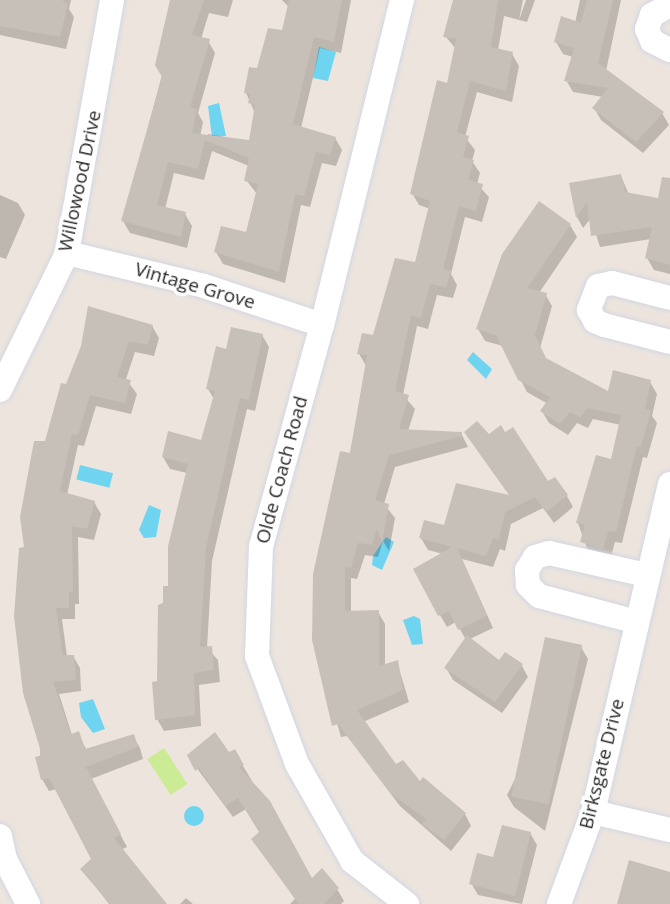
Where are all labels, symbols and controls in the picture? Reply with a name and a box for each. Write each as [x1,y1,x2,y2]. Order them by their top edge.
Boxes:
street label: Willowood Drive [54,108,106,254]
street label: Vintage Grove [132,258,258,314]
street label: Olde Coach Road [251,394,313,546]
street label: Birksgate Drive [575,696,629,832]

